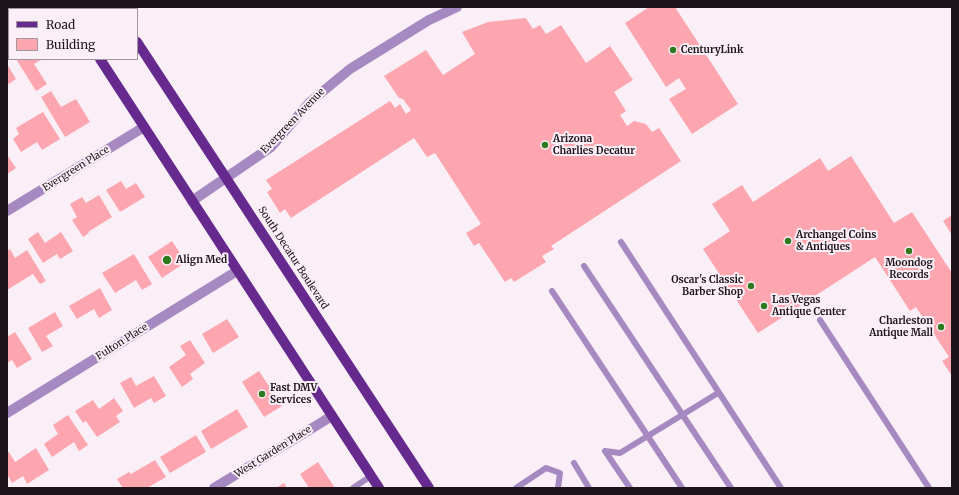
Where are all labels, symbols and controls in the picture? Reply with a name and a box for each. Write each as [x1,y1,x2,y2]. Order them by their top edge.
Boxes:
legend [8,8,138,60]
text: Road [46,17,75,32]
text: Building [46,37,95,52]
place label: CenturyLink [681,44,743,56]
marker: CenturyLink [668,45,678,55]
street label: Evergreen Avenue [259,86,327,156]
place label: Arizona Charlies Decatur [553,133,635,156]
marker: Arizona Charlies Decatur [540,140,550,150]
street label: Evergreen Place [41,144,111,194]
street label: South Decatur Boulevard [255,204,331,312]
place label: Archangel Coins & Antiques [796,229,876,252]
marker: Archangel Coins & Antiques [783,236,793,246]
marker: Moondog Records [904,246,914,256]
marker: Align Med [161,254,173,266]
place label: Align Med [176,254,227,266]
place label: Moondog Records [885,257,933,280]
place label: Oscar's Classic Barber Shop [671,274,743,298]
marker: Oscar's Classic Barber Shop [746,281,756,291]
place label: Las Vegas Antique Center [772,294,846,318]
marker: Las Vegas Antique Center [759,301,769,311]
place label: Charleston Antique Mall [869,315,933,338]
street label: Fulton Place [94,321,150,363]
marker: Charleston Antique Mall [936,322,946,332]
place label: Fast DMV Services [270,382,317,406]
marker: Fast DMV Services [257,389,267,399]
street label: West Garden Place [232,424,314,480]

